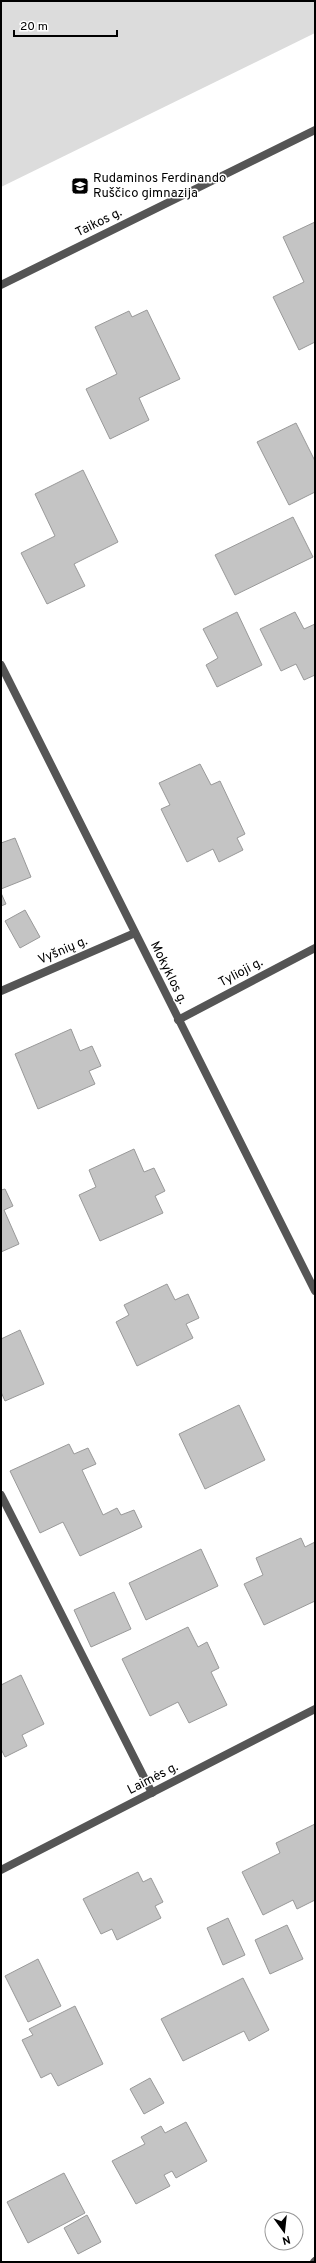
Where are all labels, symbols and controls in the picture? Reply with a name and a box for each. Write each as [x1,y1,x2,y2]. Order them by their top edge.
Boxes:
scale bar [14,12,117,38]
text: 20 m [20,19,48,35]
place label: Rudaminos Ferdinando Ruščico gimnazija [93,171,226,202]
school or university icon: Rudaminos Ferdinando Ruščico gimnazija [70,176,90,196]
street label: Taikos g. [73,205,125,241]
street label: Vyšnių g. [36,933,90,969]
street label: Mokyklos g. [146,939,190,1007]
street label: Tylioji g. [216,955,266,991]
street label: Laimės g. [125,1759,181,1799]
north arrow [264,2211,304,2251]
text: N [281,2232,292,2247]

